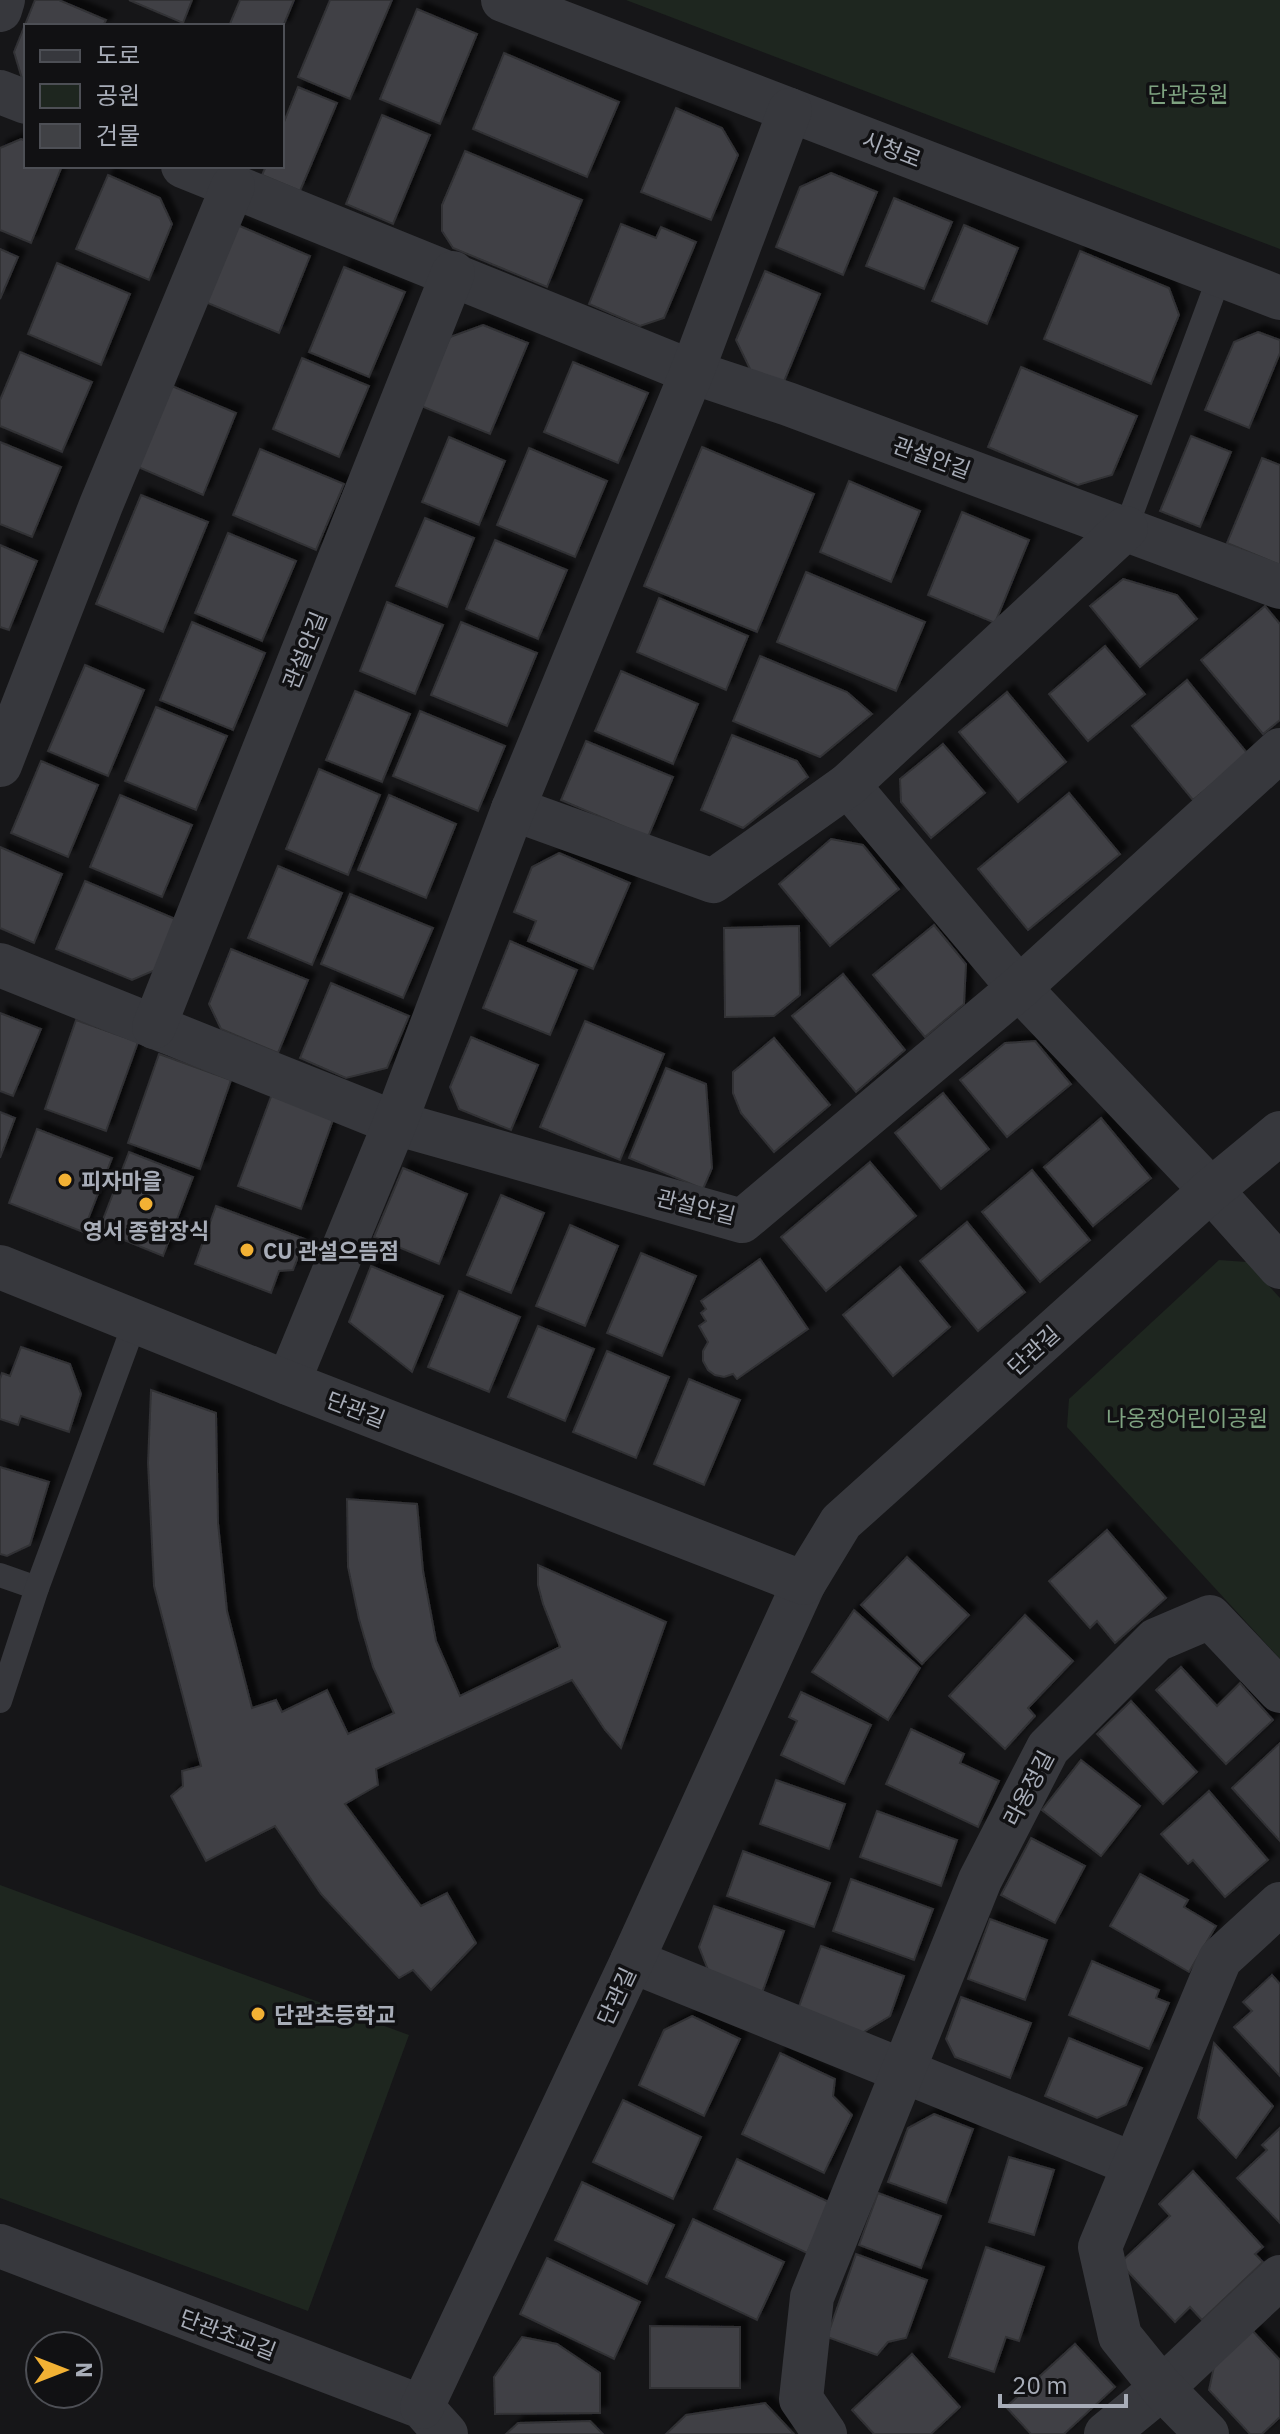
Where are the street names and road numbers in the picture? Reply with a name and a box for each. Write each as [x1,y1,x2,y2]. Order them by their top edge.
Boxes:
street label: 시청로 [858,125,926,173]
street label: 관설안길 [889,430,975,484]
street label: 관설안길 [275,607,333,693]
street label: 관설안길 [653,1182,739,1230]
street label: 단관길 [1001,1319,1065,1381]
street label: 단관길 [322,1385,390,1433]
street label: 라옹정길 [996,1745,1060,1831]
street label: 단관길 [590,1962,642,2030]
street label: 단관초교길 [176,2302,280,2366]

